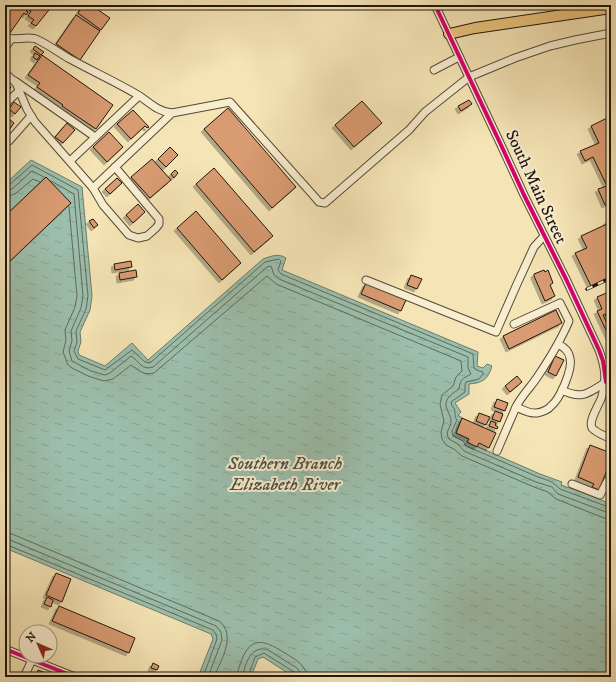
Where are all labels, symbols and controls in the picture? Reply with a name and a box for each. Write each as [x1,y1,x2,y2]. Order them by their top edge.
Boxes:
street label: South Main Street [500,126,572,248]
water label: Southern Branch Elizabeth River [227,453,342,496]
north arrow [18,624,58,664]
text: N [23,629,40,646]

